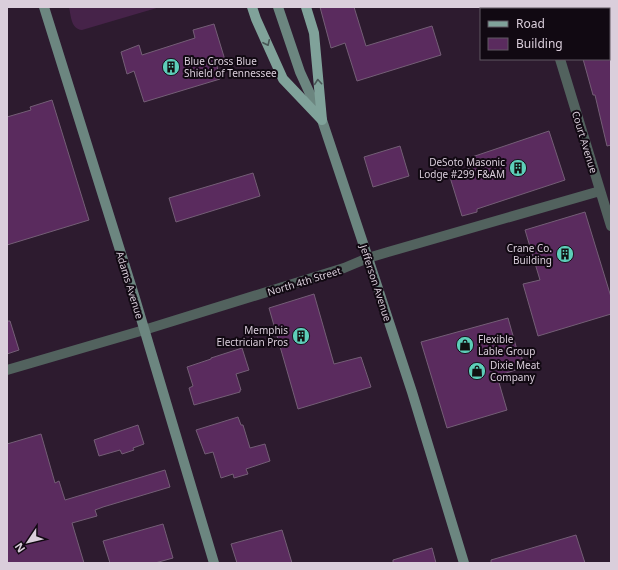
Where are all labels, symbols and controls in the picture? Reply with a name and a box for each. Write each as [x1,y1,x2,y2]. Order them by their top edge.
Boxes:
legend [480,8,610,60]
text: Road [516,15,545,32]
text: Building [516,35,563,52]
one-way arrow [262,39,270,46]
place label: Blue Cross Blue Shield of Tennessee [184,54,277,80]
building icon: Blue Cross Blue Shield of Tennessee [161,57,181,77]
one-way arrow [314,79,323,85]
street label: Court Avenue [569,109,601,175]
place label: DeSoto Masonic Lodge #299 F&AM [419,155,505,181]
building icon: DeSoto Masonic Lodge #299 F&AM [508,158,528,178]
place label: Crane Co. Building [507,241,552,267]
street label: Jefferson Avenue [357,242,395,323]
building icon: Crane Co. Building [555,244,575,264]
street label: Adams Avenue [113,249,147,321]
street label: North 4th Street [266,263,343,299]
place label: Memphis Electrician Pros [217,323,288,349]
building icon: Memphis Electrician Pros [291,326,311,346]
place label: Flexible Lable Group [478,332,535,358]
shop icon: Flexible Lable Group [455,335,475,355]
place label: Dixie Meat Company [490,358,540,384]
shop icon: Dixie Meat Company [467,361,487,381]
north arrow [8,522,48,562]
text: N [11,540,28,556]

